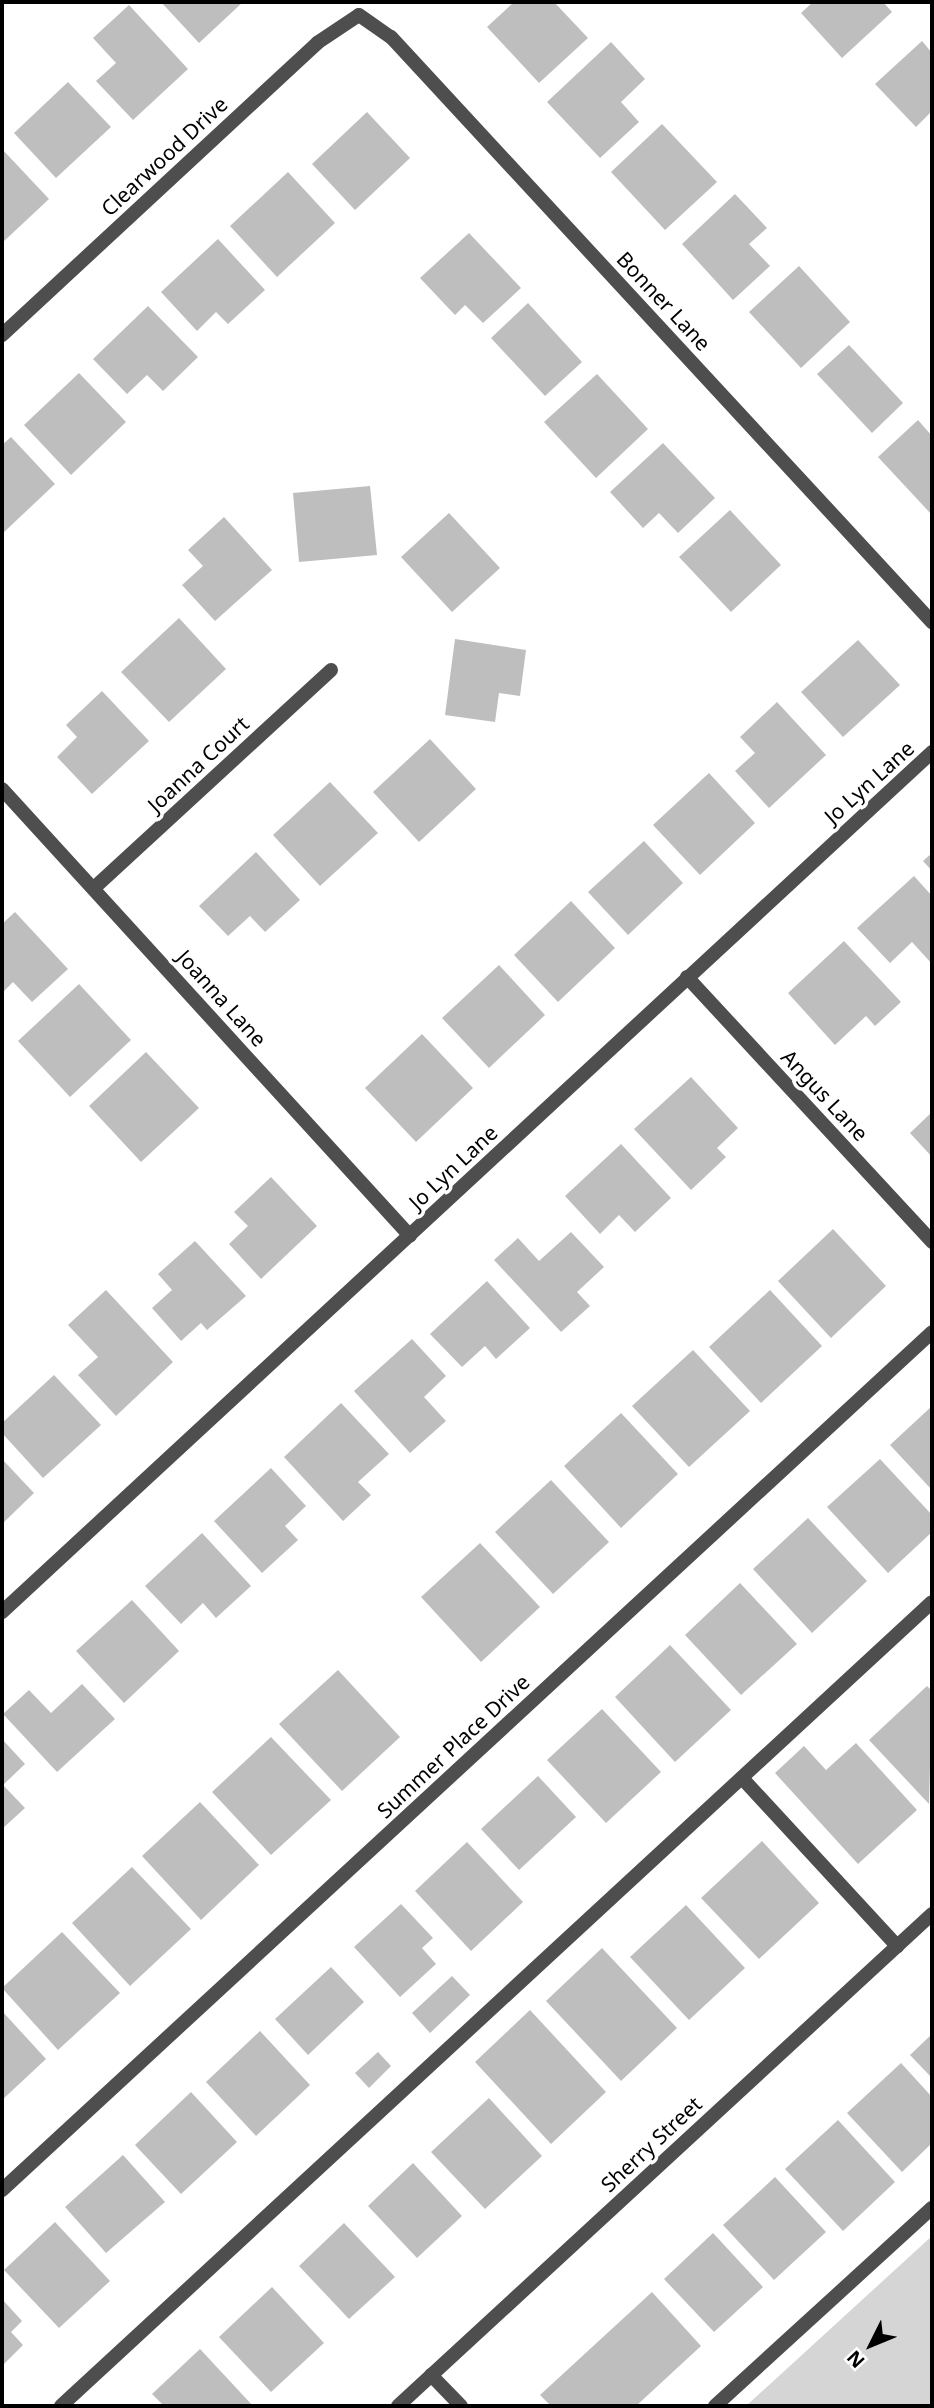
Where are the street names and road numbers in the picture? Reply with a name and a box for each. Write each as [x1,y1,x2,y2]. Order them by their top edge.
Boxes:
street label: Clearwood Drive [96,91,232,221]
street label: Bonner Lane [612,246,716,356]
street label: Joanna Court [142,711,254,817]
street label: Jo Lyn Lane [819,735,919,829]
street label: Joanna Lane [172,945,272,1051]
street label: Angus Lane [776,1044,874,1146]
street label: Jo Lyn Lane [404,1120,502,1214]
street label: Summer Place Drive [372,1669,534,1823]
street label: Sherry Street [595,2091,707,2197]

